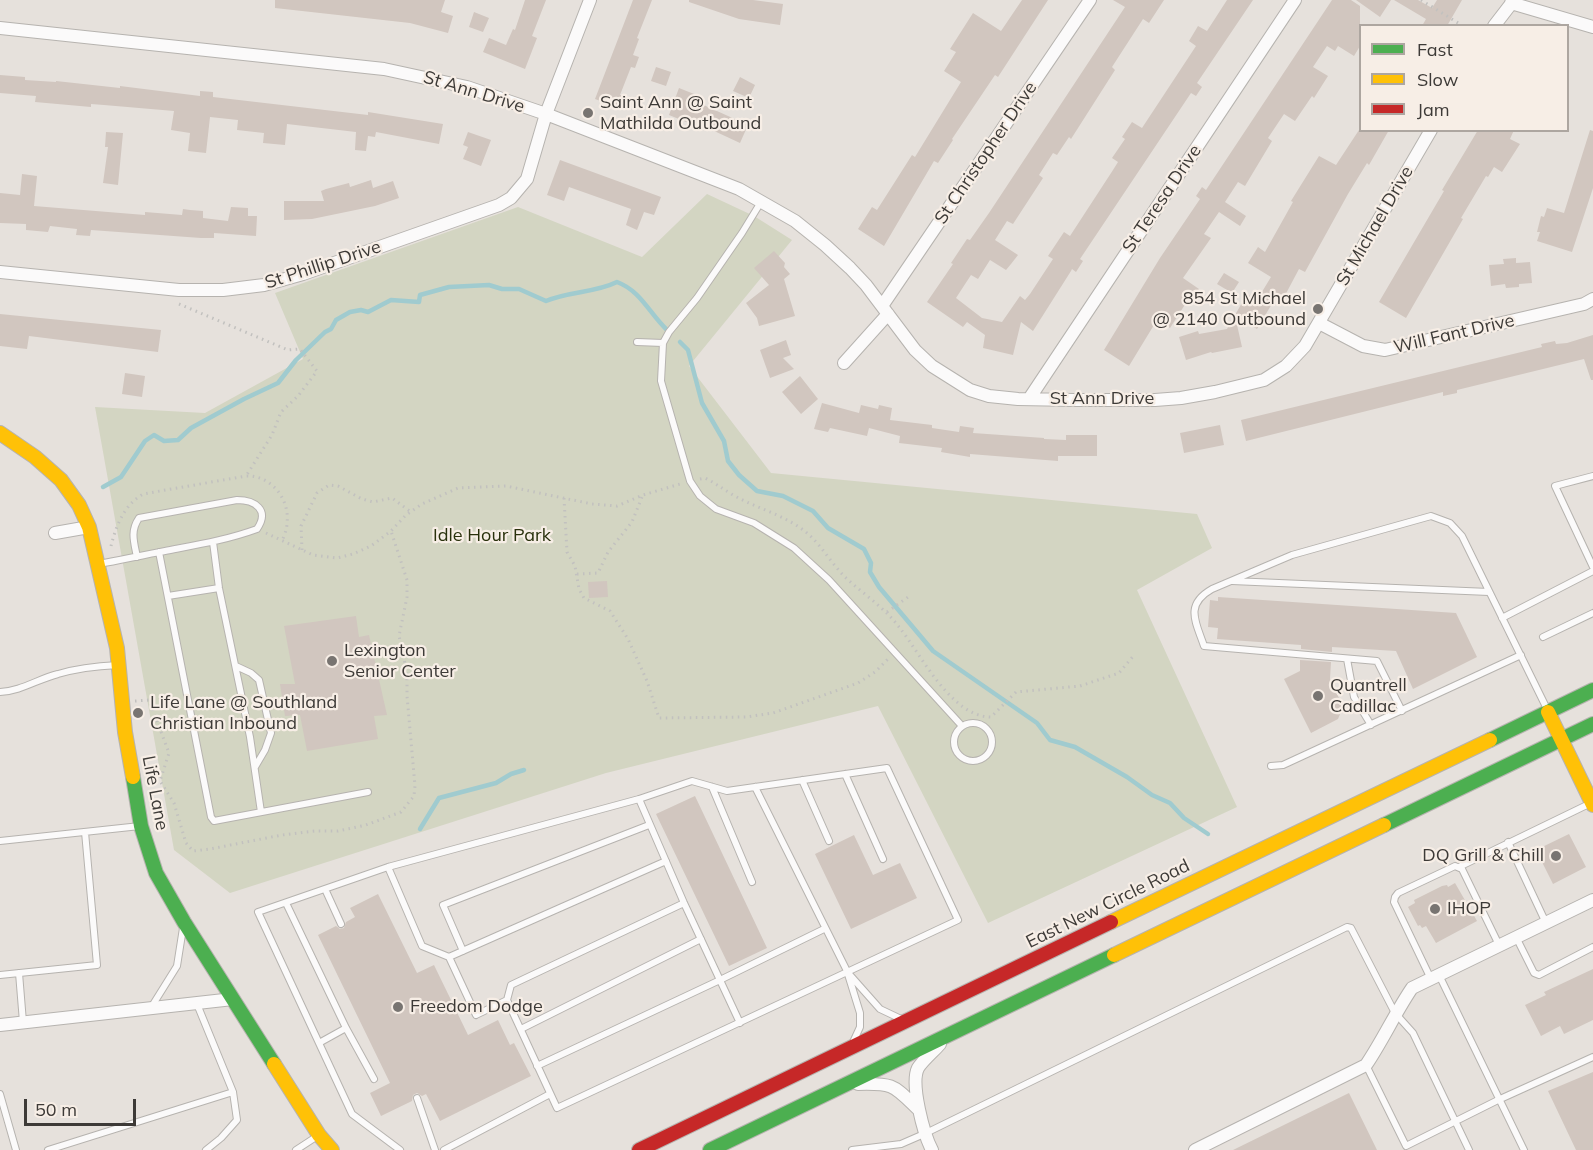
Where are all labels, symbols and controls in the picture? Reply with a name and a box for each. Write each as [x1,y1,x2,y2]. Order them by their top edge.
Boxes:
legend [1359,24,1569,132]
text: Fast [1417,38,1453,61]
street label: St Ann Drive [421,66,527,118]
text: Slow [1417,68,1458,91]
street label: St Christopher Drive [930,78,1042,228]
place label: Saint Ann @ Saint Mathilda Outbound [600,92,761,134]
text: Jam [1417,98,1450,121]
marker: Saint Ann @ Saint Mathilda Outbound [581,106,595,120]
street label: St Teresa Drive [1118,141,1206,257]
street label: St Michael Drive [1332,162,1418,290]
street label: St Phillip Drive [262,236,384,294]
place label: 854 St Michael @ 2140 Outbound [1153,288,1306,330]
marker: 854 St Michael @ 2140 Outbound [1311,302,1325,316]
street label: Will Fant Drive [1392,310,1516,358]
street label: St Ann Drive [1050,388,1154,410]
park label: Idle Hour Park [433,525,551,547]
place label: Lexington Senior Center [344,640,456,682]
marker: Lexington Senior Center [325,654,339,668]
place label: Quantrell Cadillac [1330,675,1407,718]
marker: Quantrell Cadillac [1311,689,1325,703]
place label: Life Lane @ Southland Christian Inbound [150,692,337,734]
marker: Life Lane @ Southland Christian Inbound [131,706,145,720]
street label: Life Lane [137,754,173,832]
place label: DQ Grill & Chill [1422,845,1544,867]
marker: DQ Grill & Chill [1549,849,1563,863]
street label: East New Circle Road [1023,855,1193,953]
place label: IHOP [1447,898,1491,920]
marker: IHOP [1428,902,1442,916]
place label: Freedom Dodge [410,996,543,1018]
marker: Freedom Dodge [391,1000,405,1014]
scale bar [27,1087,140,1125]
text: 50 m [35,1098,77,1121]

